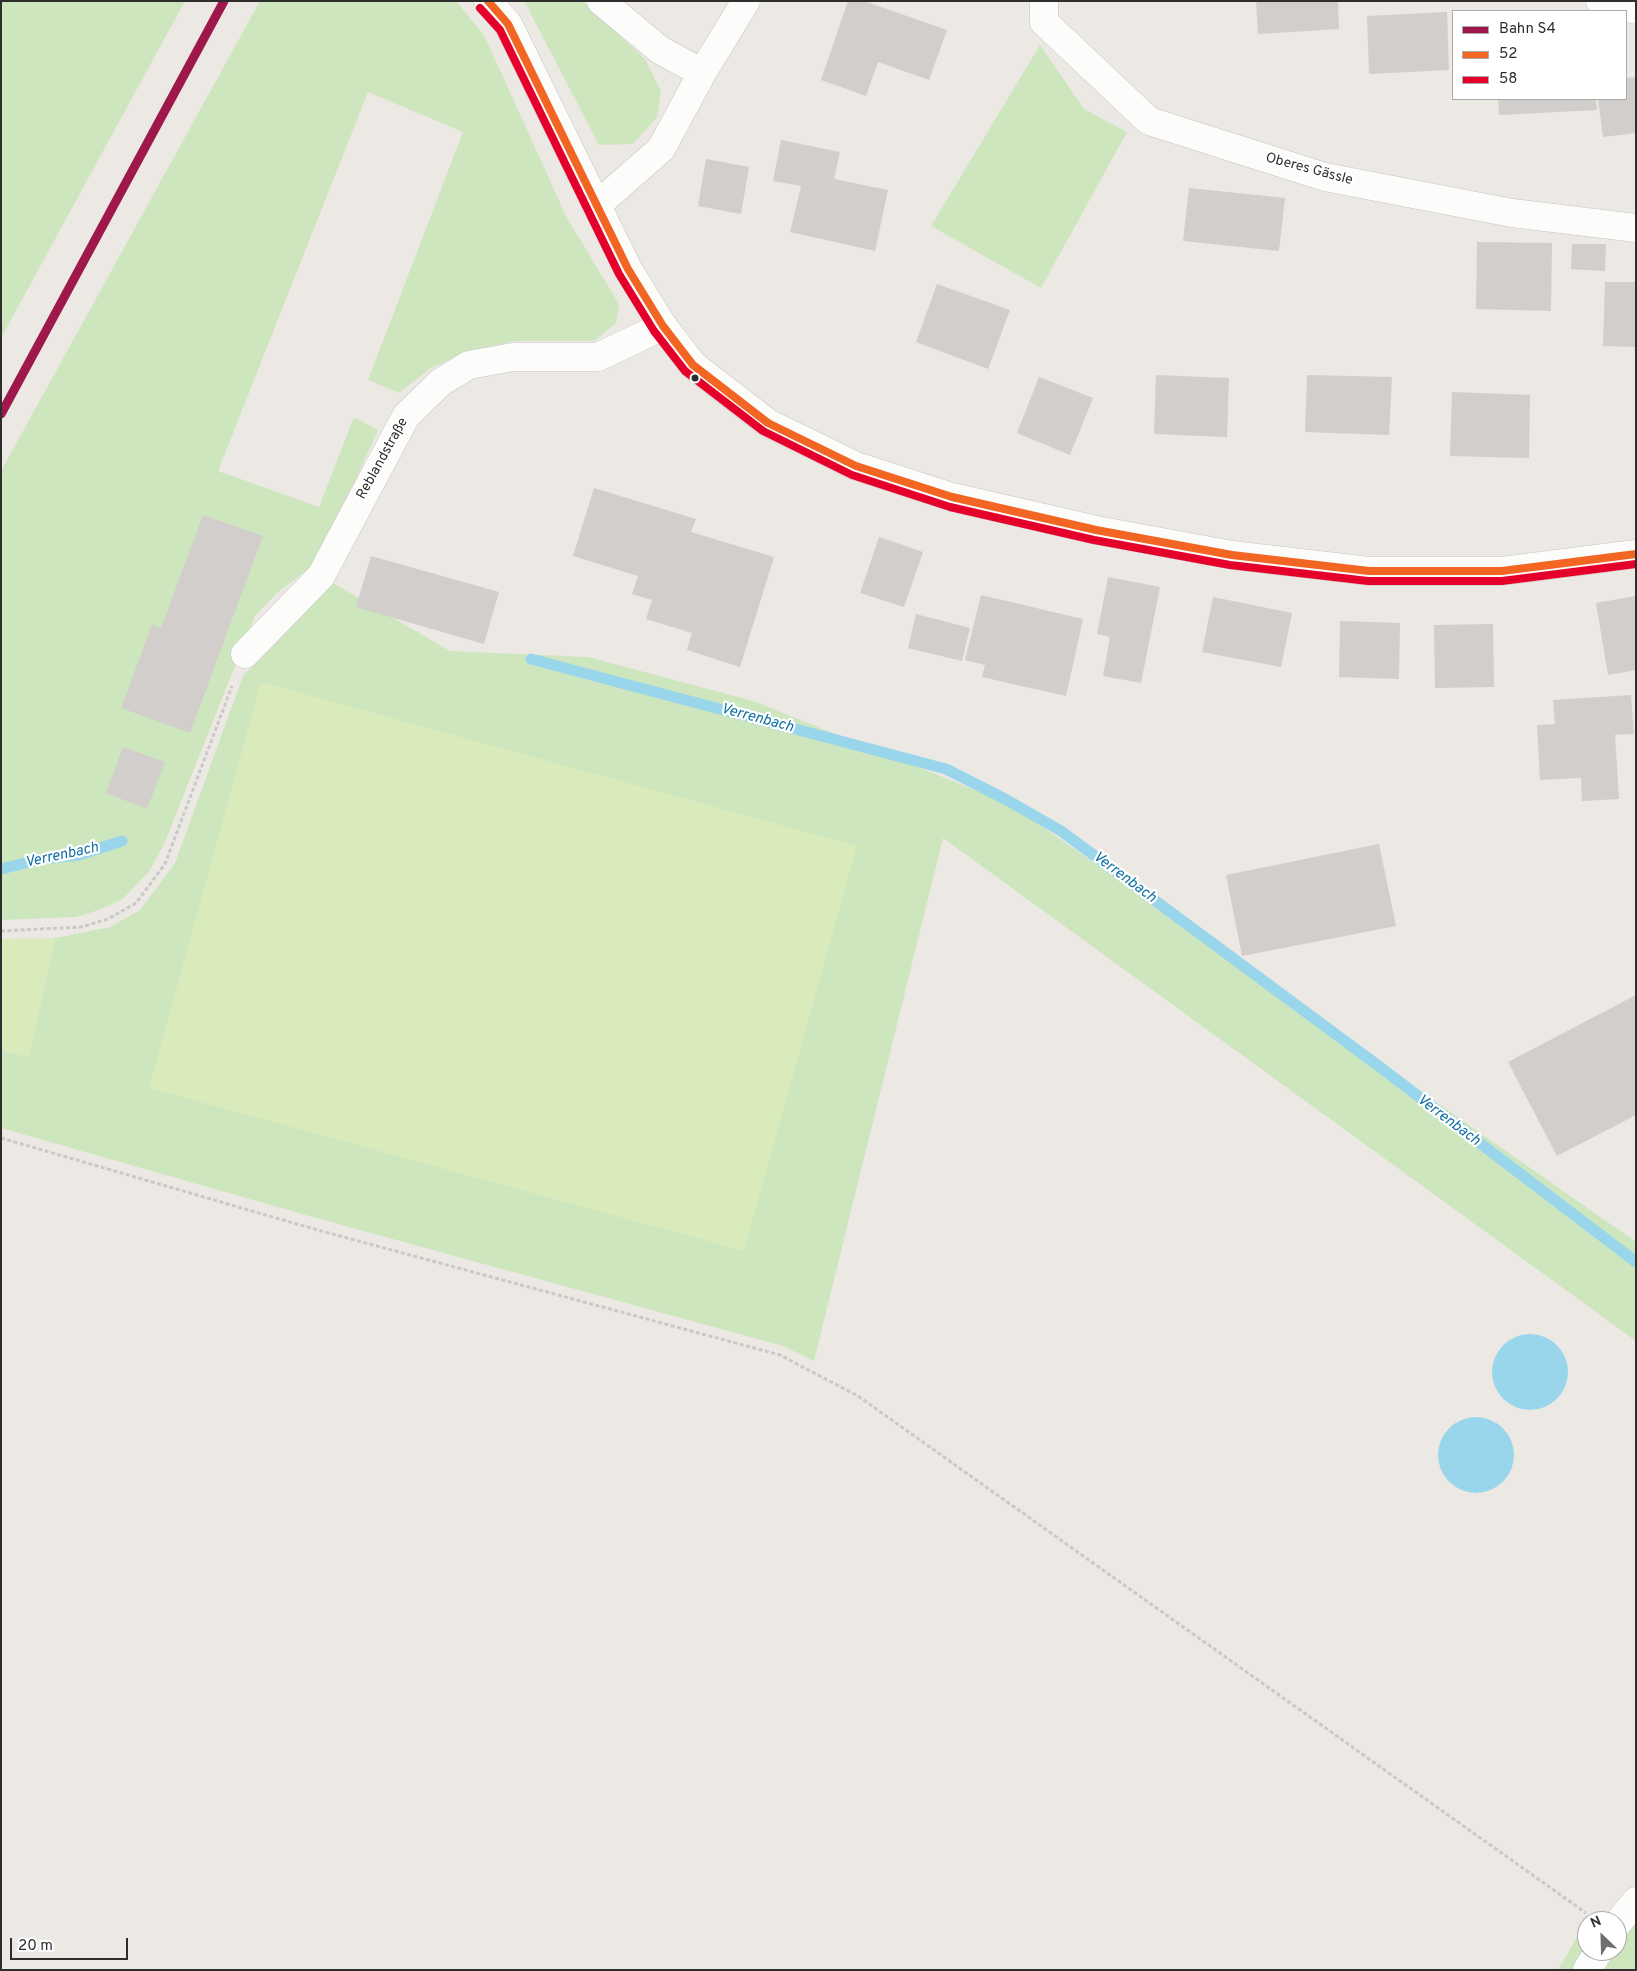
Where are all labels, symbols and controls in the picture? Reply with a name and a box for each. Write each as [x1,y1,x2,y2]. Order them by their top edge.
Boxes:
legend [1452,10,1627,100]
text: Bahn S4 [1499,20,1556,39]
text: 52 [1499,45,1517,64]
text: 58 [1499,70,1517,89]
street label: Oberes Gässle [1264,150,1354,190]
unlabelled marker [690,373,700,383]
street label: Reblandstraße [354,415,412,503]
water label: Verrenbach [719,701,795,737]
water label: Verrenbach [24,839,100,873]
water label: Verrenbach [1089,848,1159,908]
water label: Verrenbach [1413,1091,1483,1151]
north arrow [1577,1911,1627,1961]
text: N [1588,1913,1604,1933]
scale bar [12,1928,130,1960]
text: 20 m [18,1937,53,1956]

